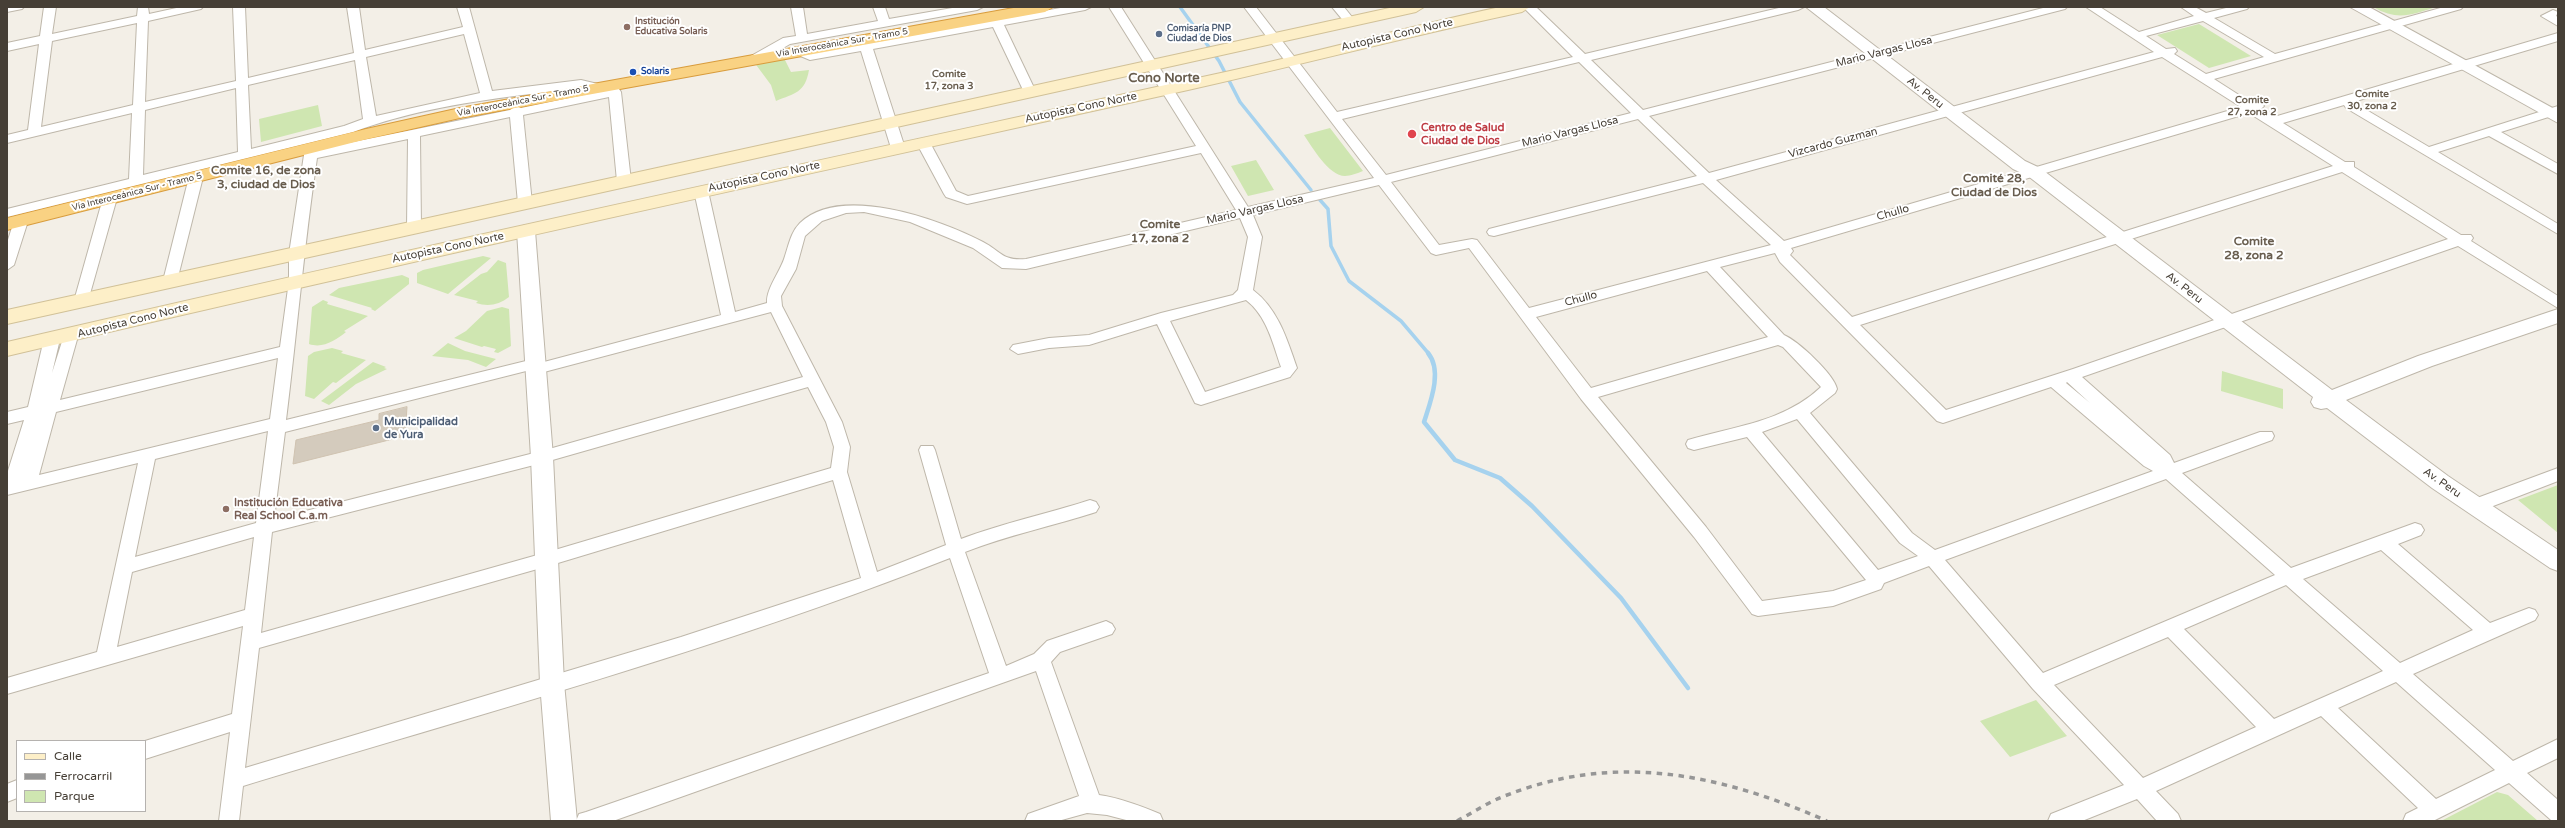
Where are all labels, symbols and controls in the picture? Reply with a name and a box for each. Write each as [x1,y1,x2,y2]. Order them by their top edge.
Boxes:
street label: Autopista Cono Norte [1340,16,1454,54]
place label: Institución Educativa Solaris [635,17,708,38]
marker: Institución Educativa Solaris [622,22,632,32]
place label: Comisaría PNP Ciudad de Dios [1167,24,1232,45]
street label: Vía Interoceánica Sur - Tramo 5 [775,26,909,60]
marker: Comisaría PNP Ciudad de Dios [1154,29,1164,39]
street label: Mario Vargas Llosa [1834,34,1934,70]
marker: Solaris [628,67,638,77]
place label: Solaris [641,67,669,77]
district label: Comite 17, zona 3 [925,68,973,92]
district label: Cono Norte [1128,71,1200,87]
street label: Av. Peru [1904,74,1946,112]
street label: Vía Interoceánica Sur - Tramo 5 [456,83,590,119]
district label: Comite 30, zona 2 [2347,88,2397,112]
street label: Autopista Cono Norte [1024,90,1138,126]
district label: Comite 27, zona 2 [2228,94,2276,118]
street label: Mario Vargas Llosa [1520,114,1620,150]
place label: Centro de Salud Ciudad de Dios [1421,121,1504,147]
street label: Vizcardo Guzman [1787,125,1879,161]
marker: Centro de Salud Ciudad de Dios [1406,128,1418,140]
street label: Autopista Cono Norte [707,159,821,195]
district label: Comite 16, de zona 3, ciudad de Dios [211,164,321,192]
street label: Vía Interoceánica Sur - Tramo 5 [71,171,203,213]
district label: Comité 28, Ciudad de Dios [1951,172,2037,200]
street label: Mario Vargas Llosa [1205,192,1305,228]
street label: Chullo [1875,202,1911,224]
district label: Comite 17, zona 2 [1131,218,1189,246]
street label: Autopista Cono Norte [391,230,505,266]
district label: Comite 28, zona 2 [2224,235,2284,263]
street label: Av. Peru [2163,269,2205,307]
street label: Chullo [1563,288,1599,310]
street label: Autopista Cono Norte [76,301,190,341]
place label: Municipalidad de Yura [384,415,458,441]
marker: Municipalidad de Yura [371,423,381,433]
street label: Av. Peru [2420,465,2464,501]
place label: Institución Educativa Real School C.a.m [234,496,343,522]
marker: Institución Educativa Real School C.a.m [221,504,231,514]
legend [16,740,146,812]
text: Calle [54,749,82,763]
text: Ferrocarril [54,769,112,783]
text: Parque [54,789,95,803]

